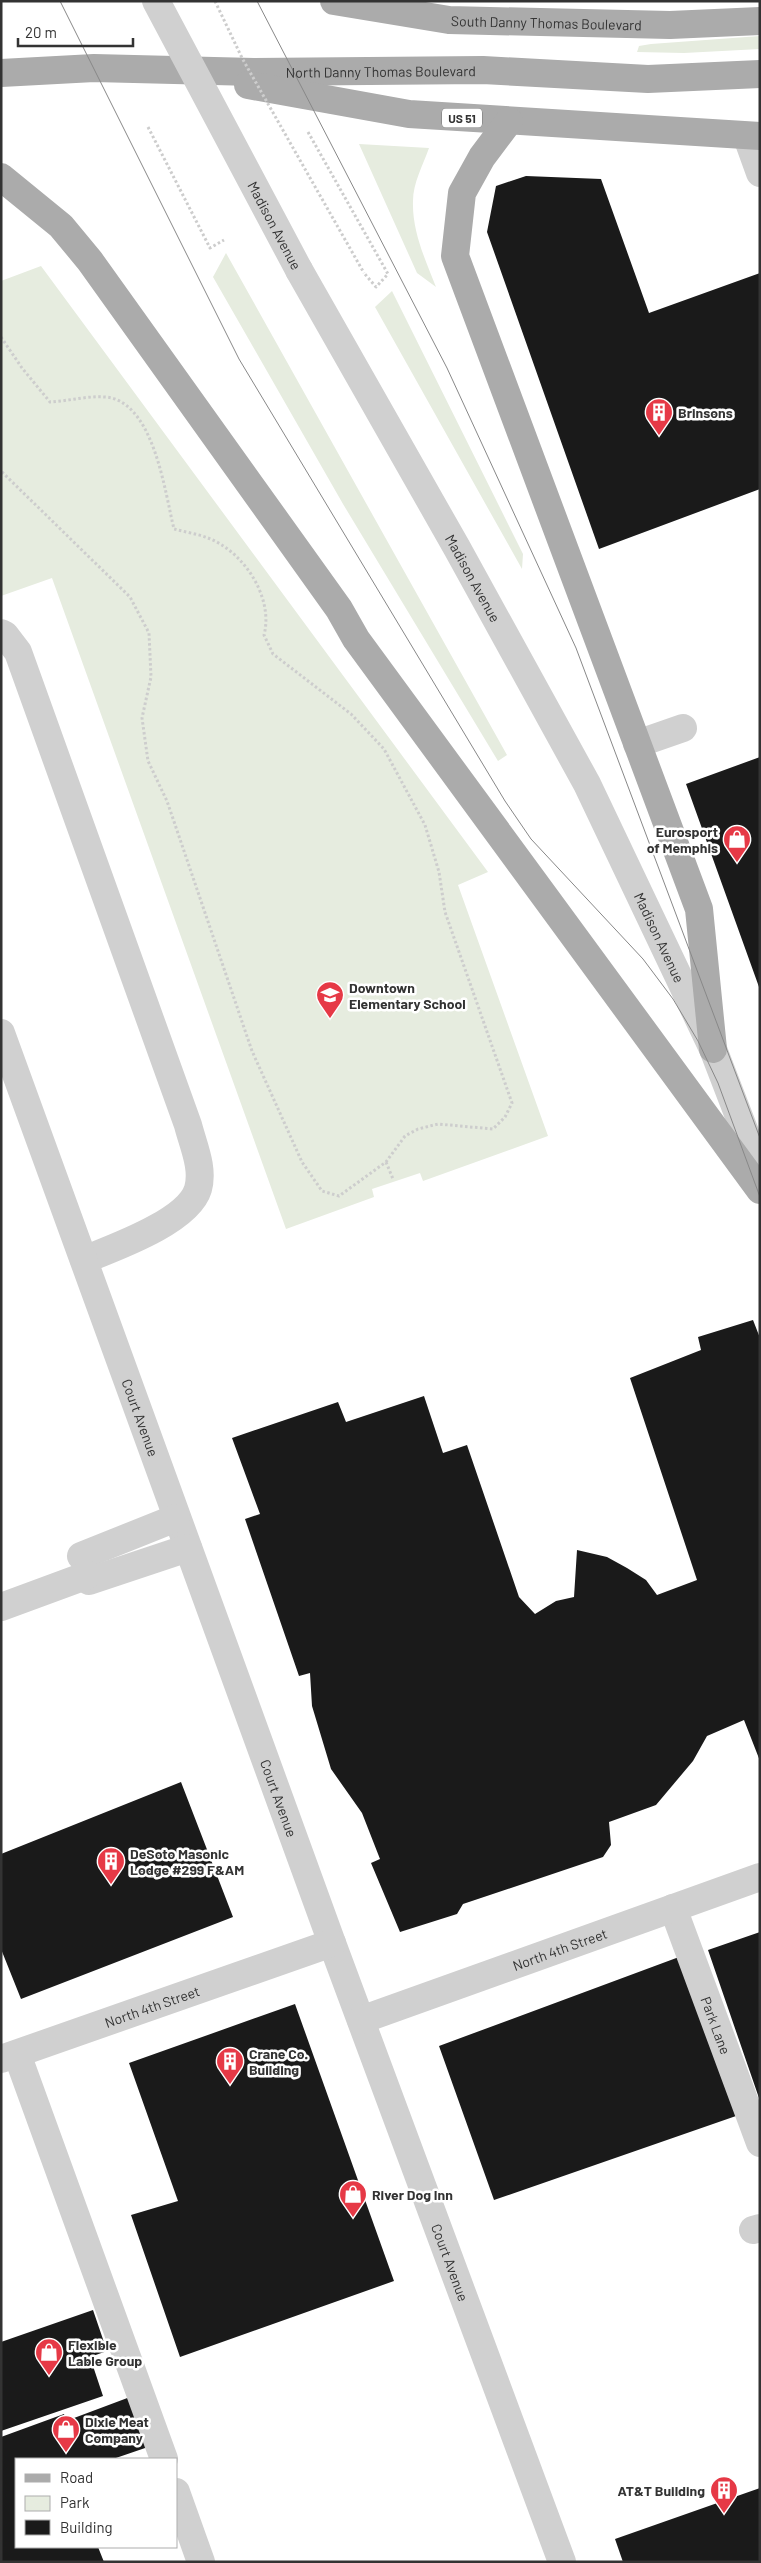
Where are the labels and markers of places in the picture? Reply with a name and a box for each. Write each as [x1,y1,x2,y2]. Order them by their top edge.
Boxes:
building icon: Brinsons [644,397,674,436]
place label: Brinsons [678,404,733,421]
place label: Eurosport of Memphis [647,823,718,856]
shop icon: Eurosport of Memphis [722,824,752,863]
place label: Downtown Elementary School [349,979,466,1012]
school or university icon: Downtown Elementary School [315,980,345,1019]
place label: DeSoto Masonic Lodge #299 F&AM [130,1845,244,1878]
building icon: DeSoto Masonic Lodge #299 F&AM [96,1846,126,1885]
place label: Crane Co. Building [249,2045,308,2078]
building icon: Crane Co. Building [215,2046,245,2085]
shop icon: River Dog Inn [338,2179,368,2218]
place label: River Dog Inn [372,2186,453,2203]
place label: Flexible Lable Group [68,2336,142,2369]
shop icon: Flexible Lable Group [34,2337,64,2376]
place label: Dixie Meat Company [85,2413,149,2446]
shop icon: Dixie Meat Company [51,2414,81,2453]
building icon: AT&T Building [709,2475,739,2514]
place label: AT&T Building [618,2482,705,2499]

